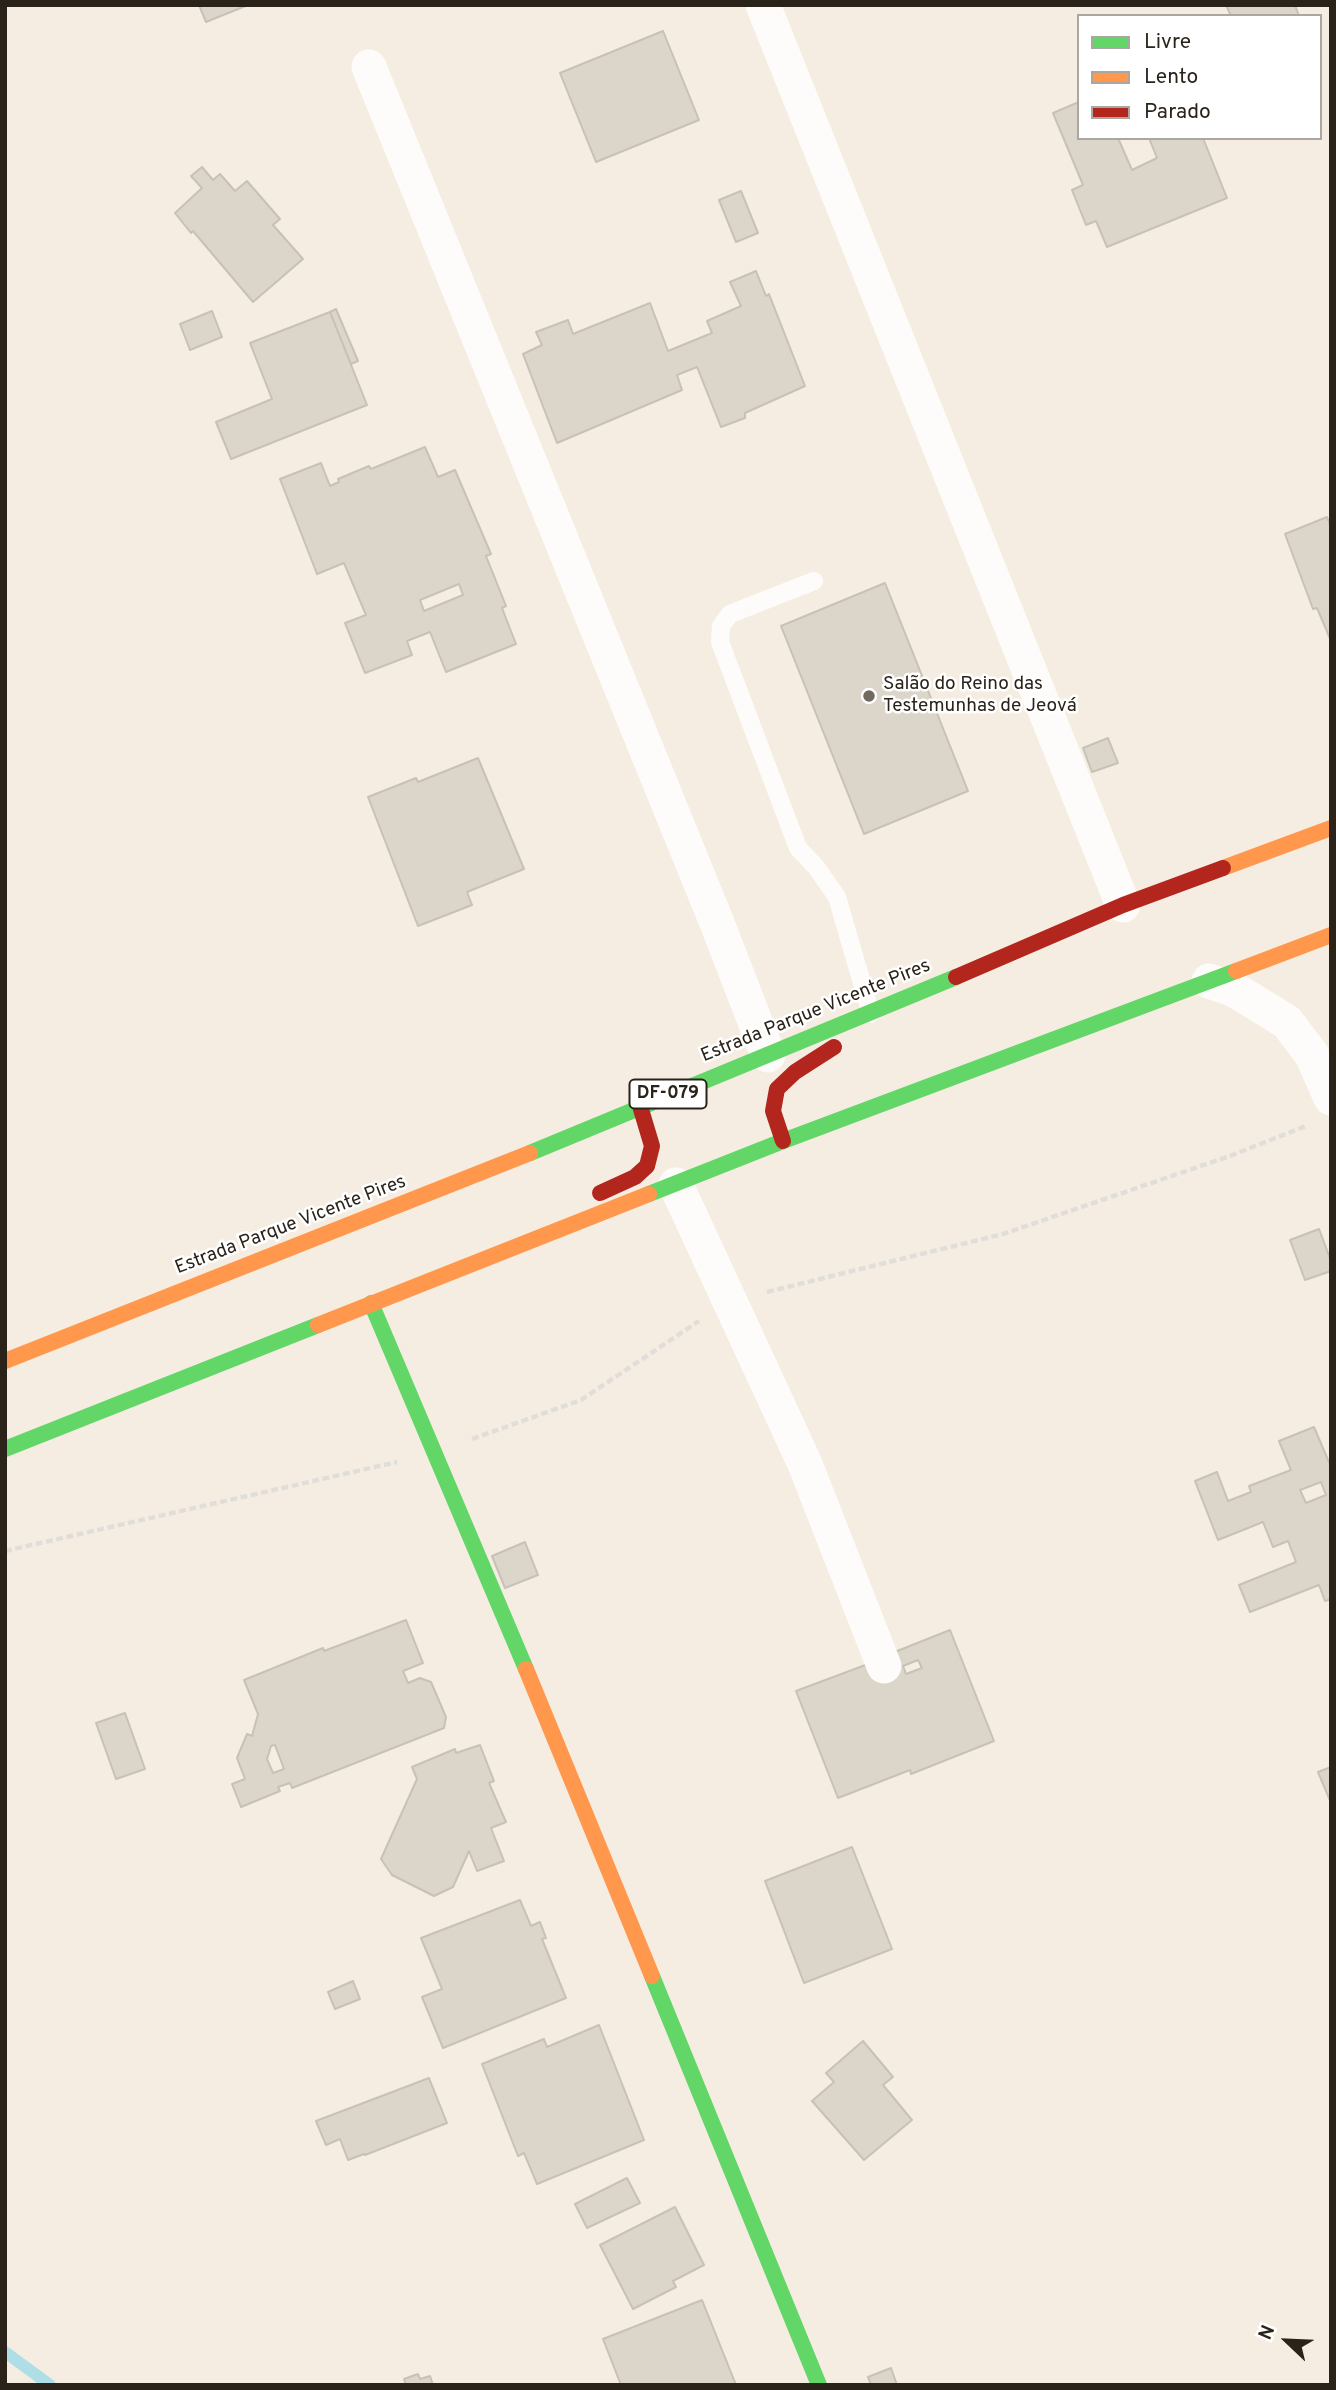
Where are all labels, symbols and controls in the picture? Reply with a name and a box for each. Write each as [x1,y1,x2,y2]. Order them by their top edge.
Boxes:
legend [1077,14,1322,140]
text: Livre [1144,29,1191,56]
text: Lento [1144,64,1198,91]
text: Parado [1144,99,1211,126]
place label: Salão do Reino das Testemunhas de Jeová [883,674,1077,718]
marker: Salão do Reino das Testemunhas de Jeová [861,688,877,704]
street label: Estrada Parque Vicente Pires [698,955,934,1069]
road number: DF-079 [630,1079,706,1108]
street label: Estrada Parque Vicente Pires [172,1171,410,1281]
north arrow [1252,2306,1322,2376]
text: N [1254,2322,1281,2344]

